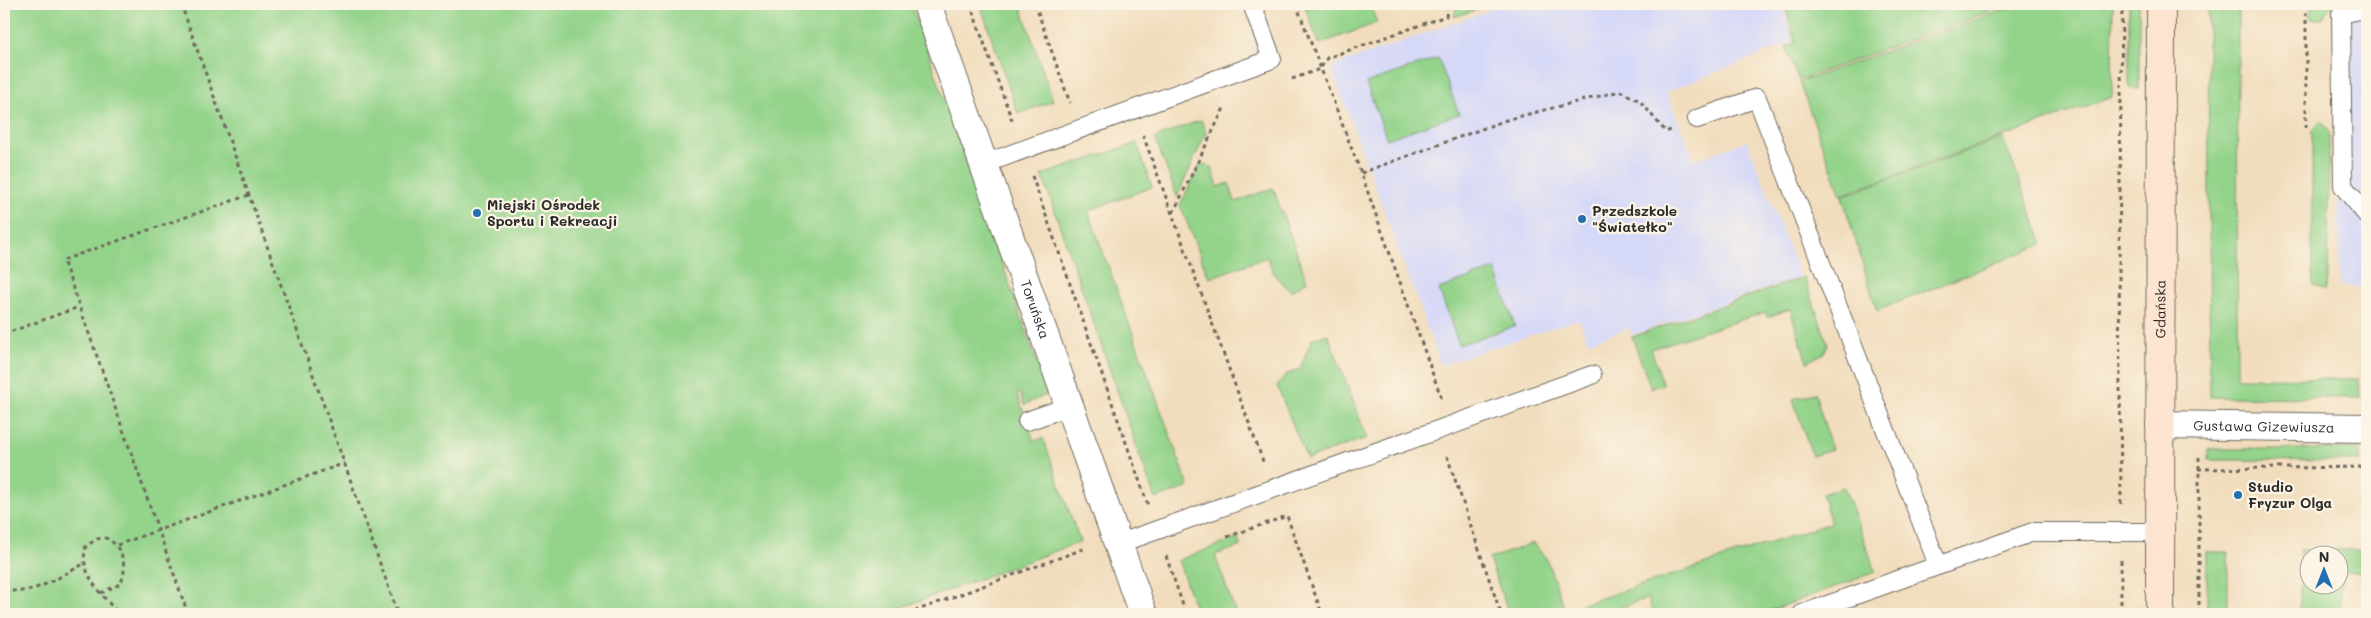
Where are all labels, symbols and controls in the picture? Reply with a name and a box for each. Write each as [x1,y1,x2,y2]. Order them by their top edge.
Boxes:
place label: Miejski Ośrodek Sportu i Rekreacji [487,195,618,230]
place label: Przedszkole "Światełko" [1592,201,1677,236]
marker: Miejski Ośrodek Sportu i Rekreacji [471,207,483,219]
marker: Przedszkole "Światełko" [1576,213,1588,225]
street label: Toruńska [1016,277,1055,341]
street label: Gdańska [2150,280,2170,338]
street label: Gustawa Gizewiusza [2193,415,2335,437]
place label: Studio Fryzur Olga [2248,477,2333,512]
marker: Studio Fryzur Olga [2232,489,2244,501]
north arrow [2298,546,2348,596]
text: N [2319,547,2329,566]

